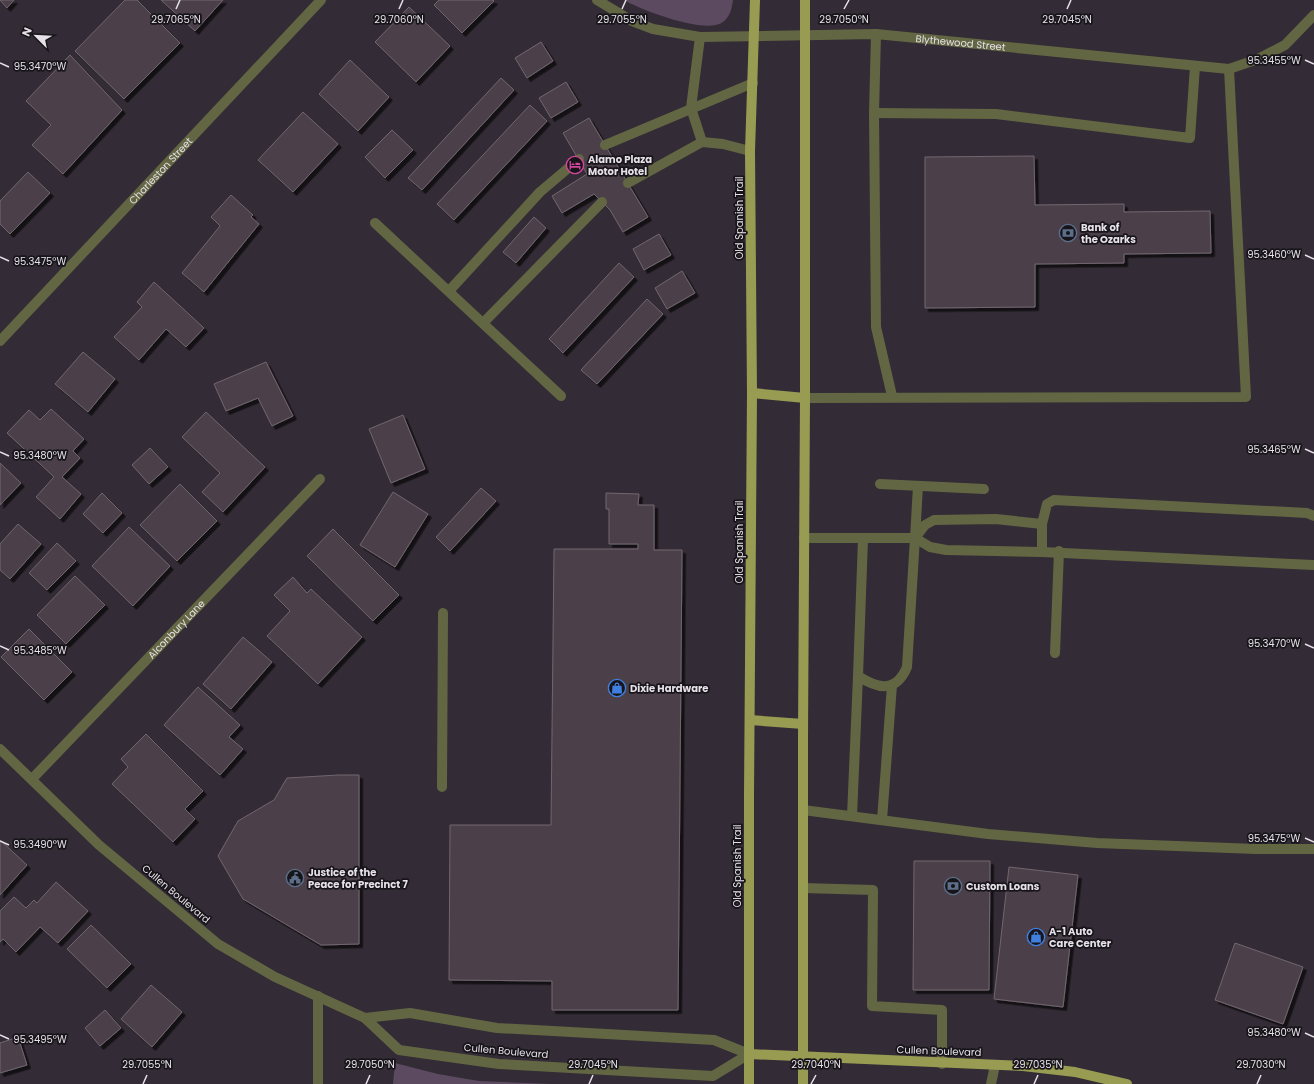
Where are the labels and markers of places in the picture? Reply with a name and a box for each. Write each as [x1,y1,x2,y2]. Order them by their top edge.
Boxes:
place label: Alamo Plaza Motor Hotel [588,152,652,179]
hotel icon: Alamo Plaza Motor Hotel [565,155,585,175]
place label: Bank of the Ozarks [1081,220,1136,247]
bank icon: Bank of the Ozarks [1058,223,1078,243]
shop icon: Dixie Hardware [607,678,627,698]
place label: Dixie Hardware [630,681,708,696]
place label: Justice of the Peace for Precinct 7 [308,865,409,892]
public building icon: Justice of the Peace for Precinct 7 [285,868,305,888]
bank icon: Custom Loans [943,876,963,896]
place label: Custom Loans [966,879,1040,894]
place label: A-1 Auto Care Center [1049,924,1112,951]
shop icon: A-1 Auto Care Center [1026,927,1046,947]

